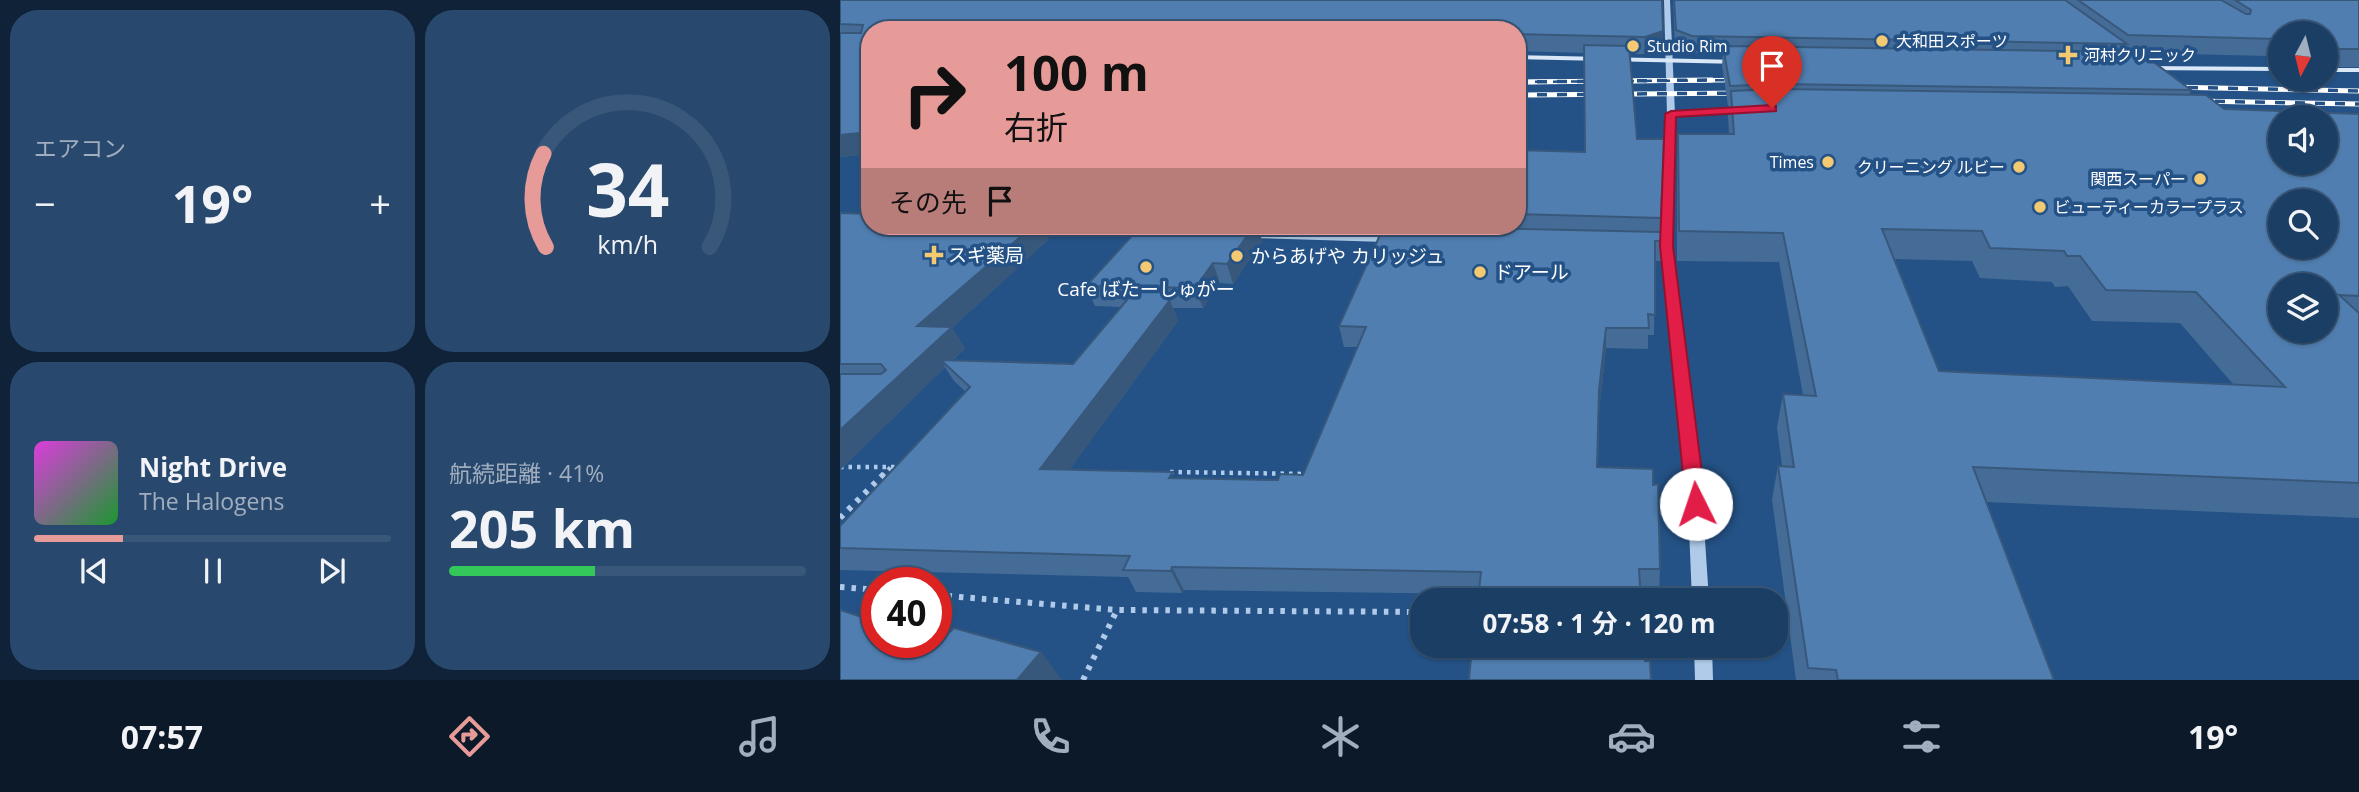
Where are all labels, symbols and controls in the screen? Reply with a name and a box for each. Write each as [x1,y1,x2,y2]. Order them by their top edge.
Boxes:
north arrow [2268,21,2338,91]
map controls [2268,21,2338,343]
place label: 大和田スポーツ [1896,30,2008,52]
marker: 大和田スポーツ [1874,33,1890,49]
place label: Studio Rim [1647,35,1728,57]
pin [1742,36,1802,108]
marker: Studio Rim [1625,38,1641,54]
text: 100 m [1004,39,1149,105]
place label: 河村クリニック [2084,44,2196,66]
marker: 河村クリニック [2058,45,2078,65]
icon: arrive [1753,47,1791,85]
icon: right [889,49,980,140]
text: 右折 [1004,105,1068,148]
button: sound [2268,105,2338,175]
text: エアコン [34,132,126,164]
text: 34 [586,139,669,238]
place label: Times [1770,151,1814,173]
marker: Times [1820,154,1836,170]
place label: クリーニング ルビー [1857,156,2005,178]
marker: クリーニング ルビー [2011,159,2027,175]
text: 19° [172,167,253,238]
place label: 関西スーパー [2090,168,2186,190]
marker: 関西スーパー [2192,171,2208,187]
text: − [34,177,56,229]
text: + [369,177,391,229]
icon: arrive [981,182,1019,220]
text: その先 [889,184,967,220]
button: search [2268,189,2338,259]
place label: ビューティーカラープラス [2054,196,2244,218]
marker: ビューティーカラープラス [2032,199,2048,215]
text: km/h [597,227,658,261]
place label: スギ薬局 [948,242,1024,268]
place label: からあげや カリッジュ [1251,243,1445,269]
marker: スギ薬局 [926,247,942,263]
marker: からあげや カリッジュ [1229,248,1245,264]
marker: Cafe ばたーしゅがー [1138,259,1154,275]
place label: ドアール [1494,259,1569,285]
marker: ドアール [1472,264,1488,280]
button: layers [2268,273,2338,343]
place label: Cafe ばたーしゅがー [1057,276,1235,302]
text: Night Drive [139,449,287,485]
text: 航続距離 · 41% [449,457,604,489]
position arrow [1659,467,1733,541]
text: The Halogens [139,485,285,517]
text: 205 km [449,492,635,563]
icon: previous [75,552,113,590]
icon: pause [194,552,232,590]
icon: next [313,552,351,590]
speed limit sign: 40 [861,567,952,658]
text: 07:58 · 1 分 · 120 m [1482,605,1716,641]
icon: directions [445,712,494,761]
icon: music [735,712,784,761]
icon: phone [1026,712,1075,761]
icon: climate [1316,712,1365,761]
icon: car [1607,712,1656,761]
icon: filters [1897,712,1946,761]
text: 07:57 [121,715,203,758]
text: 19° [2188,715,2238,758]

